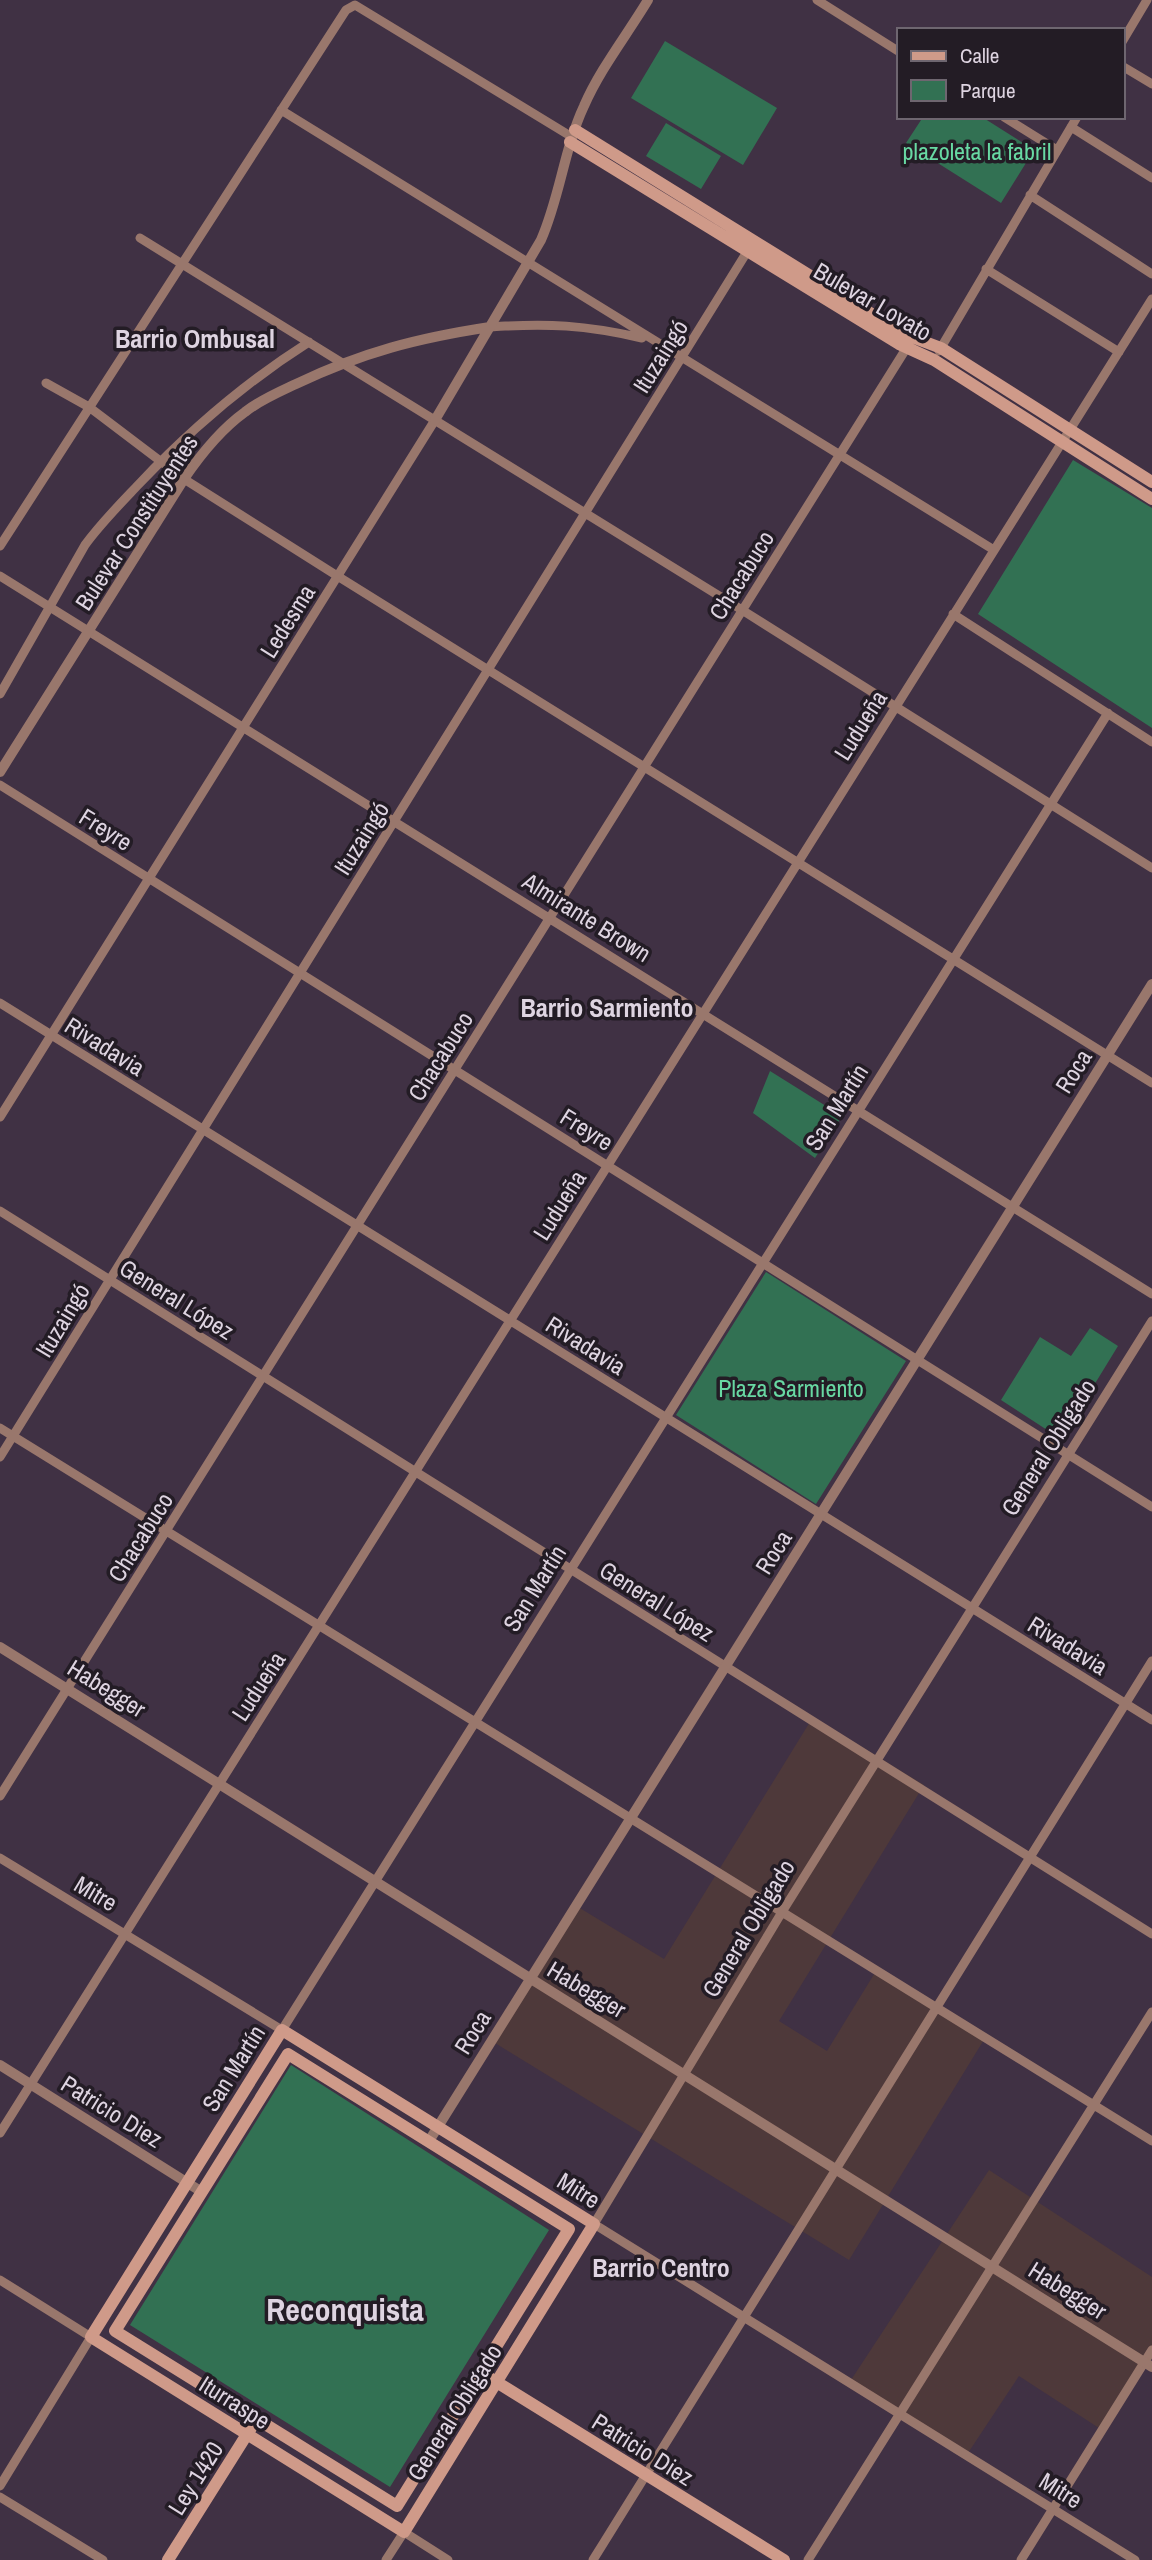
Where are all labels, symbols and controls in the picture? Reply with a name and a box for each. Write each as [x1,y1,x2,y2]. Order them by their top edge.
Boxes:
legend [897,28,1124,119]
text: Calle [960,41,999,70]
text: Parque [960,76,1016,105]
park label: plazoleta la fabril [903,135,1051,167]
street label: Bulevar Lovato [808,254,938,348]
street label: Ituzaingó [625,313,695,399]
district label: Barrio Ombusal [115,321,275,356]
street label: Bulevar Constituyentes [67,428,205,616]
street label: Chacabuco [701,524,781,626]
street label: Ledesma [252,578,322,664]
street label: Ludueña [826,684,894,766]
street label: Ituzaingó [326,795,396,881]
street label: Freyre [73,800,139,858]
street label: Almirante Brown [516,864,657,969]
district label: Barrio Sarmiento [521,990,693,1025]
street label: Chacabuco [400,1005,480,1107]
street label: Rivadavia [59,1009,151,1083]
street label: Roca [1047,1043,1099,1099]
street label: San Martín [797,1058,875,1156]
street label: Freyre [554,1100,620,1158]
street label: Ludueña [525,1164,593,1246]
street label: General López [114,1251,240,1347]
street label: Ituzaingó [27,1277,97,1363]
street label: Rivadavia [540,1308,632,1382]
park label: Plaza Sarmiento [718,1372,864,1404]
street label: General Obligado [993,1373,1103,1521]
street label: Chacabuco [100,1486,180,1588]
street label: Roca [747,1524,799,1580]
street label: San Martín [495,1539,573,1637]
street label: General López [594,1553,720,1649]
street label: Rivadavia [1022,1608,1114,1682]
street label: Ludueña [224,1645,292,1727]
street label: Habegger [62,1652,152,1725]
street label: General Obligado [694,1853,802,2003]
street label: Mitre [69,1868,123,1918]
street label: Habegger [542,1953,633,2025]
street label: Roca [446,2004,498,2060]
street label: San Martín [194,2019,272,2117]
street label: Patricio Diez [55,2067,169,2155]
street label: Mitre [552,2165,606,2215]
district label: Barrio Centro [592,2250,730,2285]
street label: Habegger [1023,2254,1113,2327]
district label: Reconquista [266,2288,424,2331]
street label: General Obligado [399,2338,509,2486]
street label: Iturraspe [194,2368,276,2436]
street label: Patricio Diez [586,2405,700,2493]
street label: Ley 1420 [160,2435,230,2521]
street label: Mitre [1034,2465,1088,2515]

